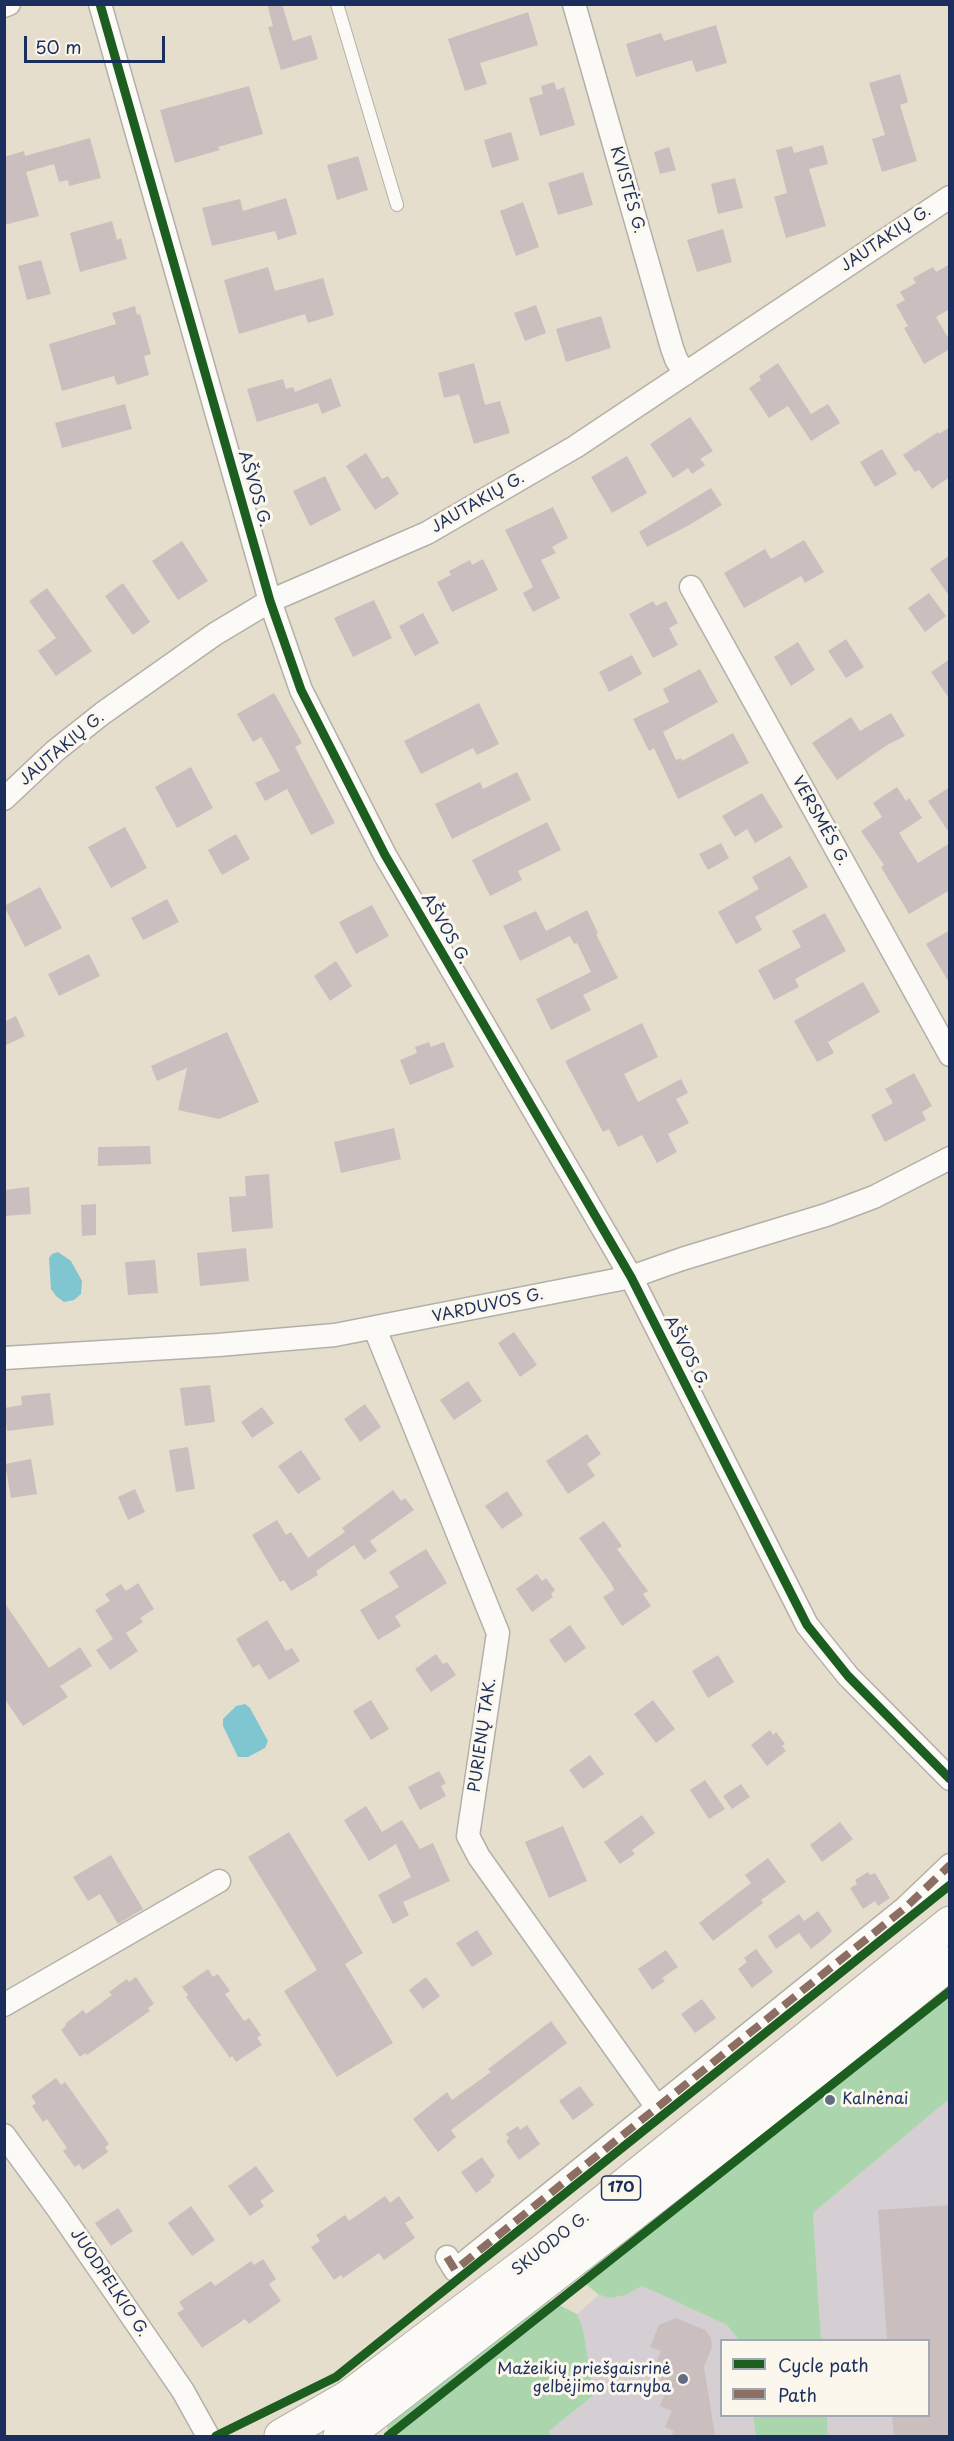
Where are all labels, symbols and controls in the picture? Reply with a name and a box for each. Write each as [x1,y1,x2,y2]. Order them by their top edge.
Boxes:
scale bar [27,24,168,62]
text: 50 m [35,33,82,60]
street label: KVISTĖS G. [605,144,649,236]
street label: JAUTAKIŲ G. [837,202,935,276]
street label: AŠVOS G. [234,449,274,529]
street label: JAUTAKIŲ G. [428,469,528,537]
street label: JAUTAKIŲ G. [16,708,108,790]
street label: VERSMĖS G. [788,773,852,869]
street label: AŠVOS G. [417,890,473,968]
street label: VARDUVOS G. [431,1285,545,1327]
street label: AŠVOS G. [660,1313,712,1391]
street label: PURIENŲ TAK. [465,1677,501,1793]
place label: Kalnėnai [842,2090,908,2110]
marker: Kalnėnai [823,2093,837,2107]
road number: 170 [602,2176,640,2200]
street label: SKUODO G. [509,2208,593,2280]
street label: JUODPELKIO G. [66,2225,152,2341]
legend [720,2339,930,2417]
text: Cycle path [778,2351,869,2378]
place label: Mažeikių priešgaisrinė gelbėjimo tarnyba [497,2360,671,2398]
marker: Mažeikių priešgaisrinė gelbėjimo tarnyba [676,2372,690,2386]
text: Path [778,2381,817,2408]

